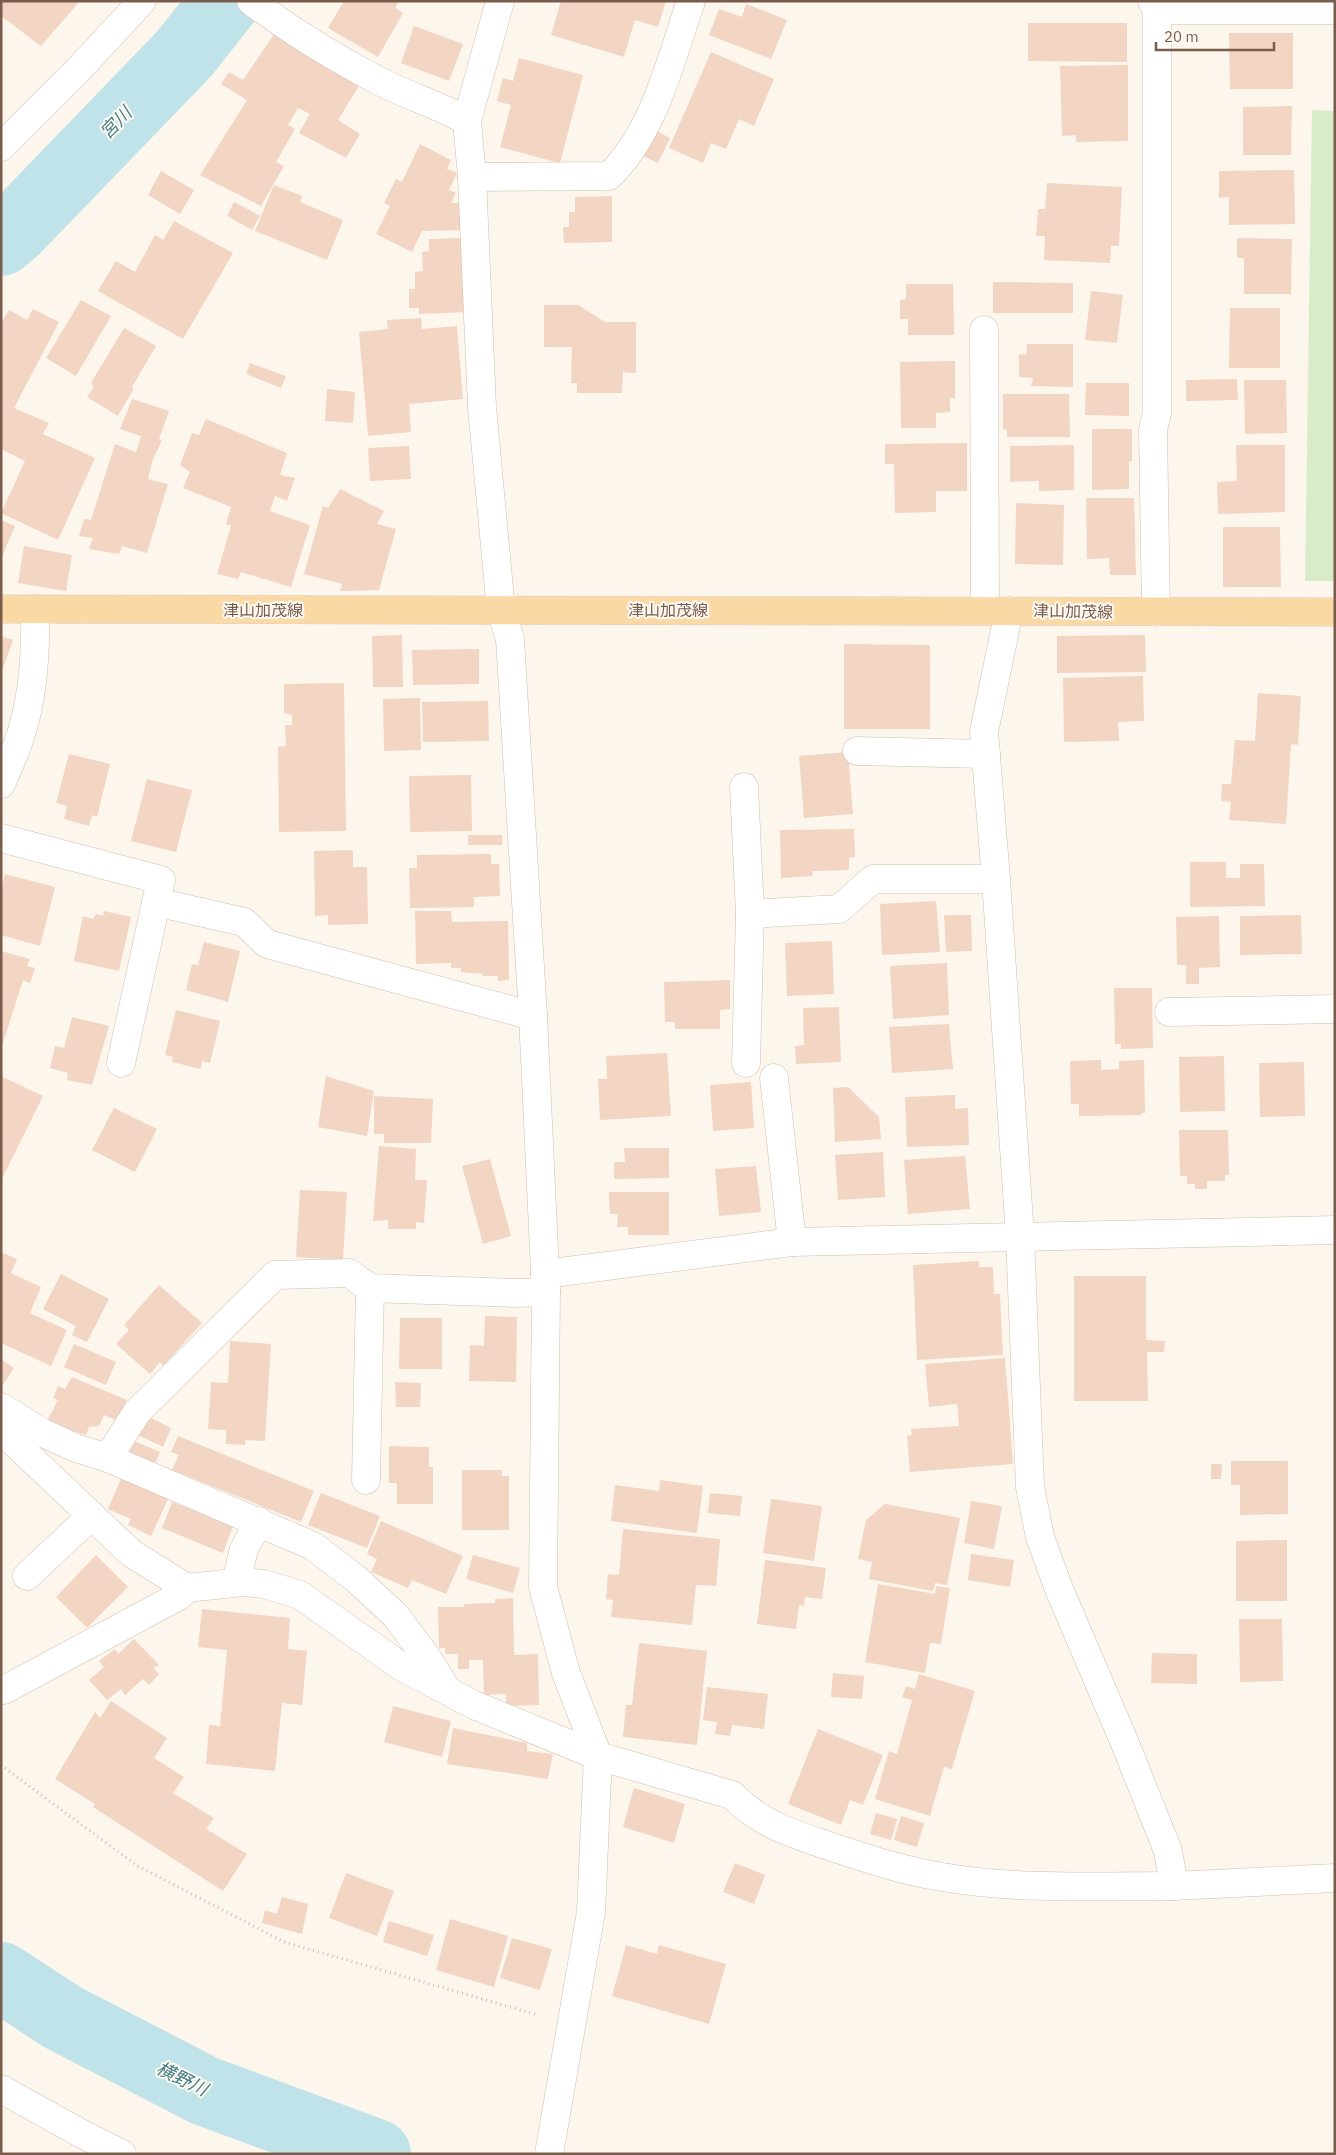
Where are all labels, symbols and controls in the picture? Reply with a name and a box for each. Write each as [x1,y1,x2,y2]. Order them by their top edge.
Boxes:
scale bar [1156,20,1274,52]
text: 20 m [1164,27,1199,46]
water label: 宮川 [95,100,138,144]
street label: 津山加茂線 [223,600,303,620]
street label: 津山加茂線 [628,600,708,620]
street label: 津山加茂線 [1033,600,1113,622]
water label: 横野川 [153,2056,213,2102]

